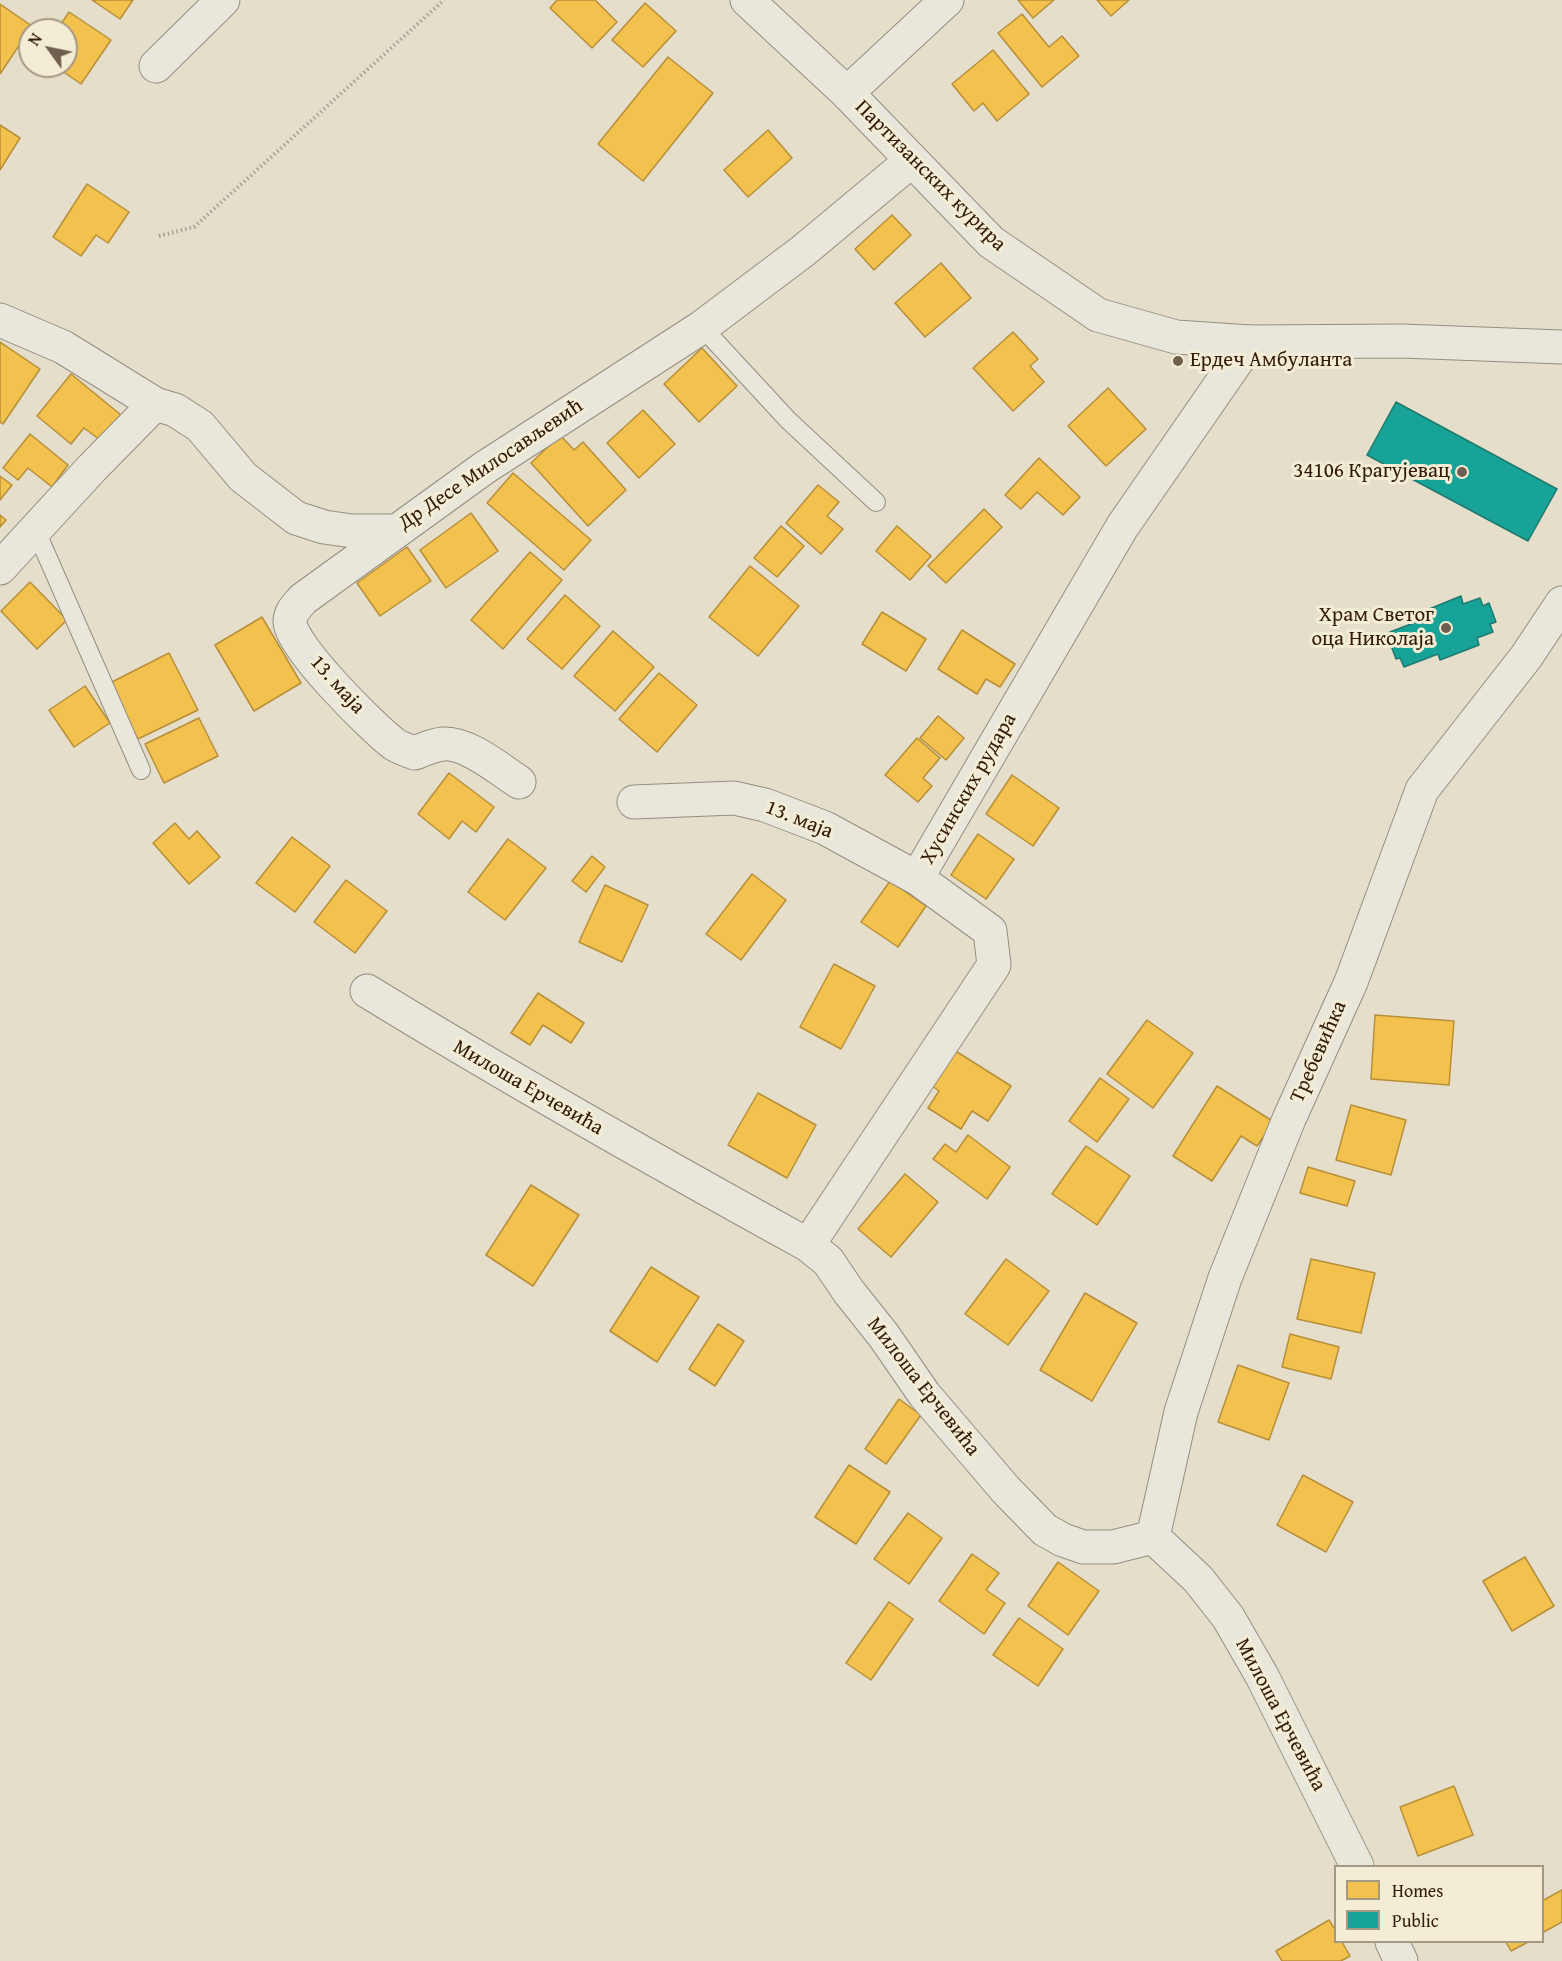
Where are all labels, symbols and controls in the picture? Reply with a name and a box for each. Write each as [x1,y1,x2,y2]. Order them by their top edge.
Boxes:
north arrow [18,18,78,78]
text: N [22,28,48,50]
street label: Партизанских курира [849,95,1011,257]
place label: Ердеч Амбуланта [1190,348,1352,374]
marker: Ердеч Амбуланта [1171,354,1185,368]
street label: Др Десе Милосављевић [394,394,588,536]
place label: 34106 Крагујевац [1293,459,1450,485]
marker: 34106 Крагујевац [1455,465,1469,479]
place label: Храм Светог оца Николаја [1311,603,1434,653]
marker: Храм Светог оца Николаја [1439,621,1453,635]
street label: 13. маја [304,650,370,720]
street label: Хусинских рудара [915,709,1023,869]
street label: 13. маја [762,795,836,845]
street label: Требевићка [1285,997,1353,1107]
street label: Милоша Ерчевића [448,1035,608,1141]
street label: Милоша Ерчевића [861,1313,985,1461]
street label: Милоша Ерчевића [1229,1634,1331,1796]
legend [1334,1865,1544,1943]
text: Homes [1392,1877,1443,1904]
text: Public [1392,1907,1439,1934]

